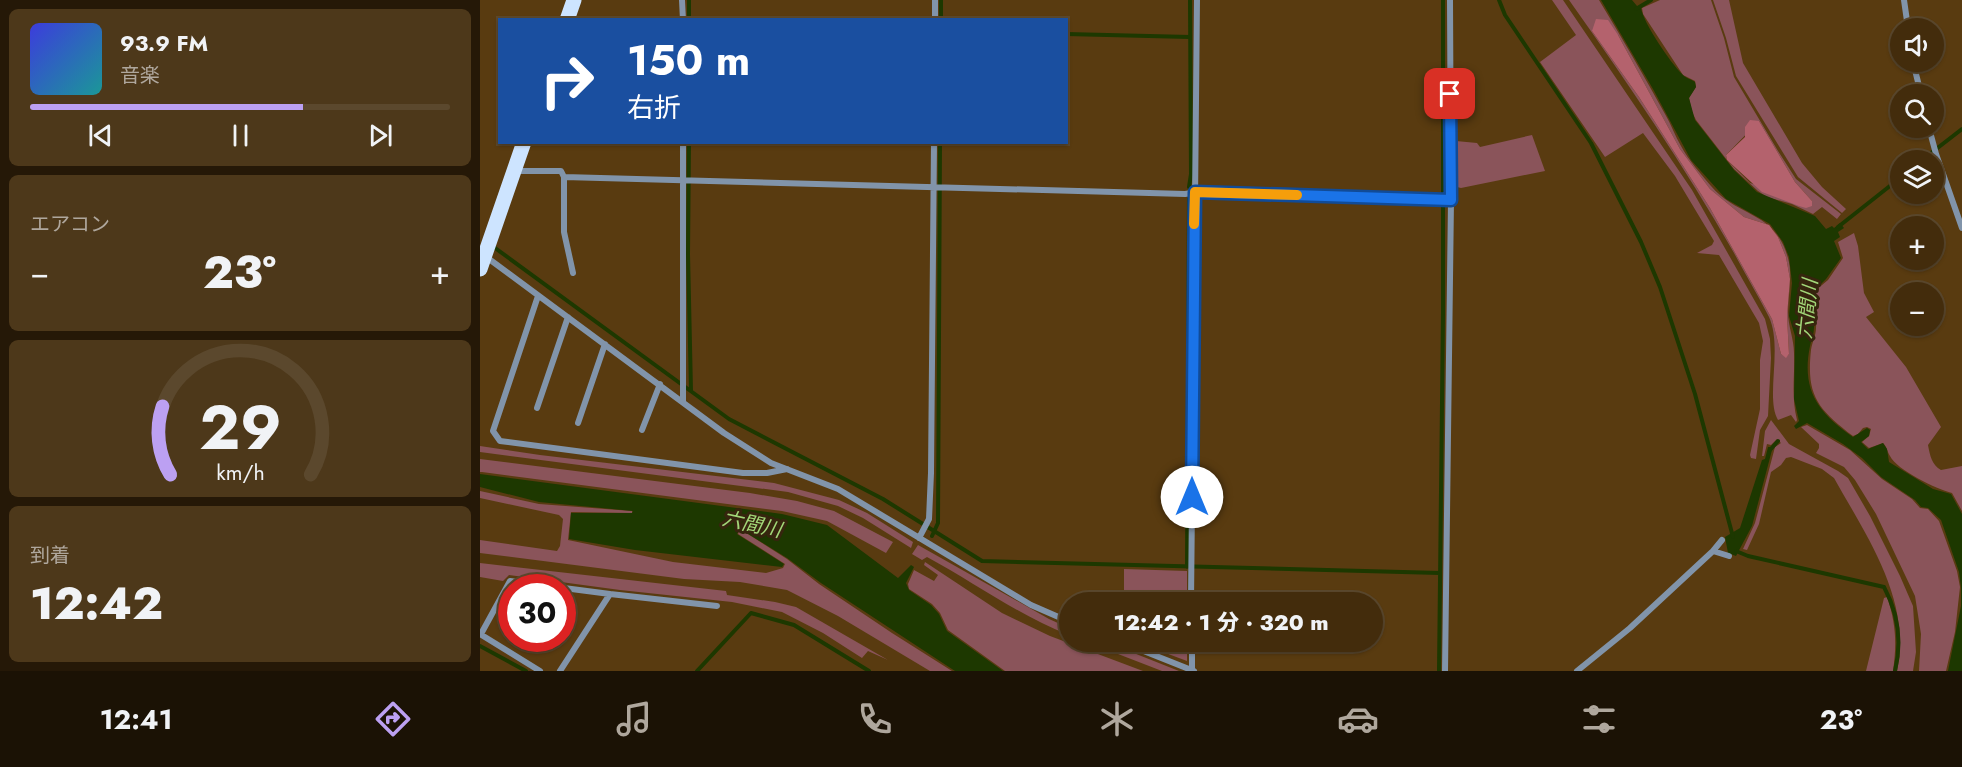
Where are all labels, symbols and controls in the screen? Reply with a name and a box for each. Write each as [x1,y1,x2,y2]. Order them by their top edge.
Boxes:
map controls [1890,18,1944,336]
button: sound [1890,18,1944,72]
text: 93.9 FM [120,27,208,59]
text: 150 m [627,30,750,91]
icon: right [528,42,606,120]
text: 音楽 [120,61,160,90]
pin [1424,68,1475,119]
icon: arrive [1433,77,1466,110]
button: search [1890,84,1944,138]
text: 右折 [627,88,681,127]
icon: previous [84,119,117,152]
icon: pause [224,119,257,152]
icon: next [364,119,397,152]
button: layers [1890,150,1944,204]
text: エアコン [30,210,110,239]
button: + [1890,216,1944,270]
text: 23° [203,240,276,305]
text: − [30,249,49,296]
text: + [430,249,450,296]
water label: 六間川 [1790,276,1825,340]
button: − [1890,282,1944,336]
text: 29 [199,382,281,472]
text: km/h [216,458,264,489]
position arrow [1160,465,1224,529]
water label: 六間川 [720,504,786,545]
text: 到着 [30,541,70,570]
text: 12:42 [30,571,163,636]
speed limit sign: 30 [498,574,576,652]
text: 12:42 · 1 分 · 320 m [1113,606,1329,638]
icon: directions [372,698,414,740]
icon: music [613,698,655,740]
icon: phone [854,698,896,740]
icon: climate [1096,698,1138,740]
icon: car [1337,698,1379,740]
icon: filters [1578,698,1620,740]
text: 12:41 [100,700,172,739]
text: 23° [1820,700,1862,739]

